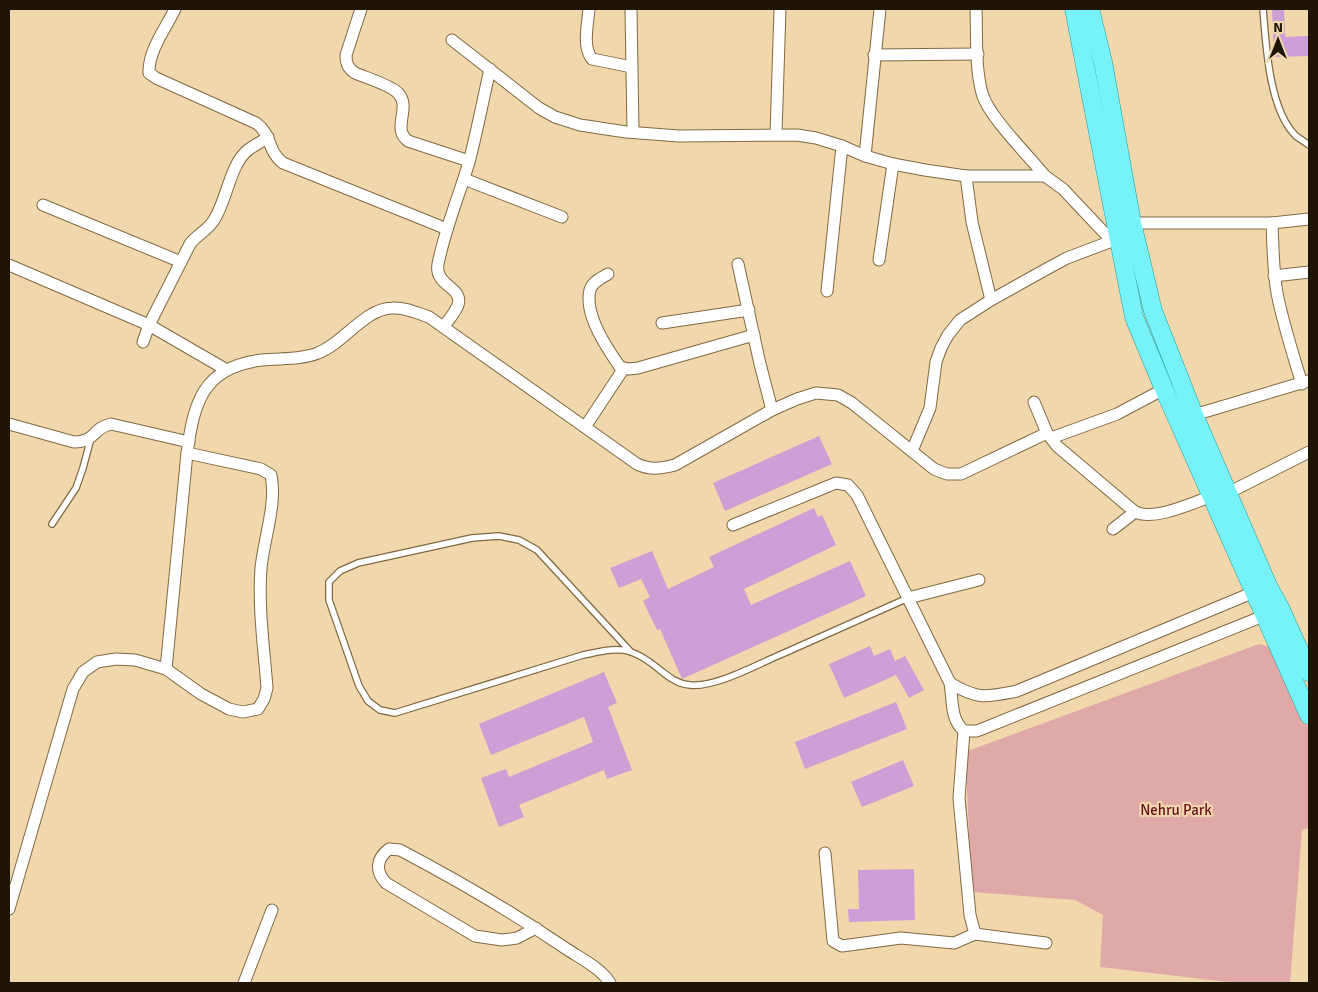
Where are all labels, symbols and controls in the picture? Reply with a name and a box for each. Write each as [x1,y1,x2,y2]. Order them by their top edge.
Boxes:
north arrow [1253,15,1303,65]
text: N [1273,19,1283,36]
park label: Nehru Park [1140,801,1212,819]

